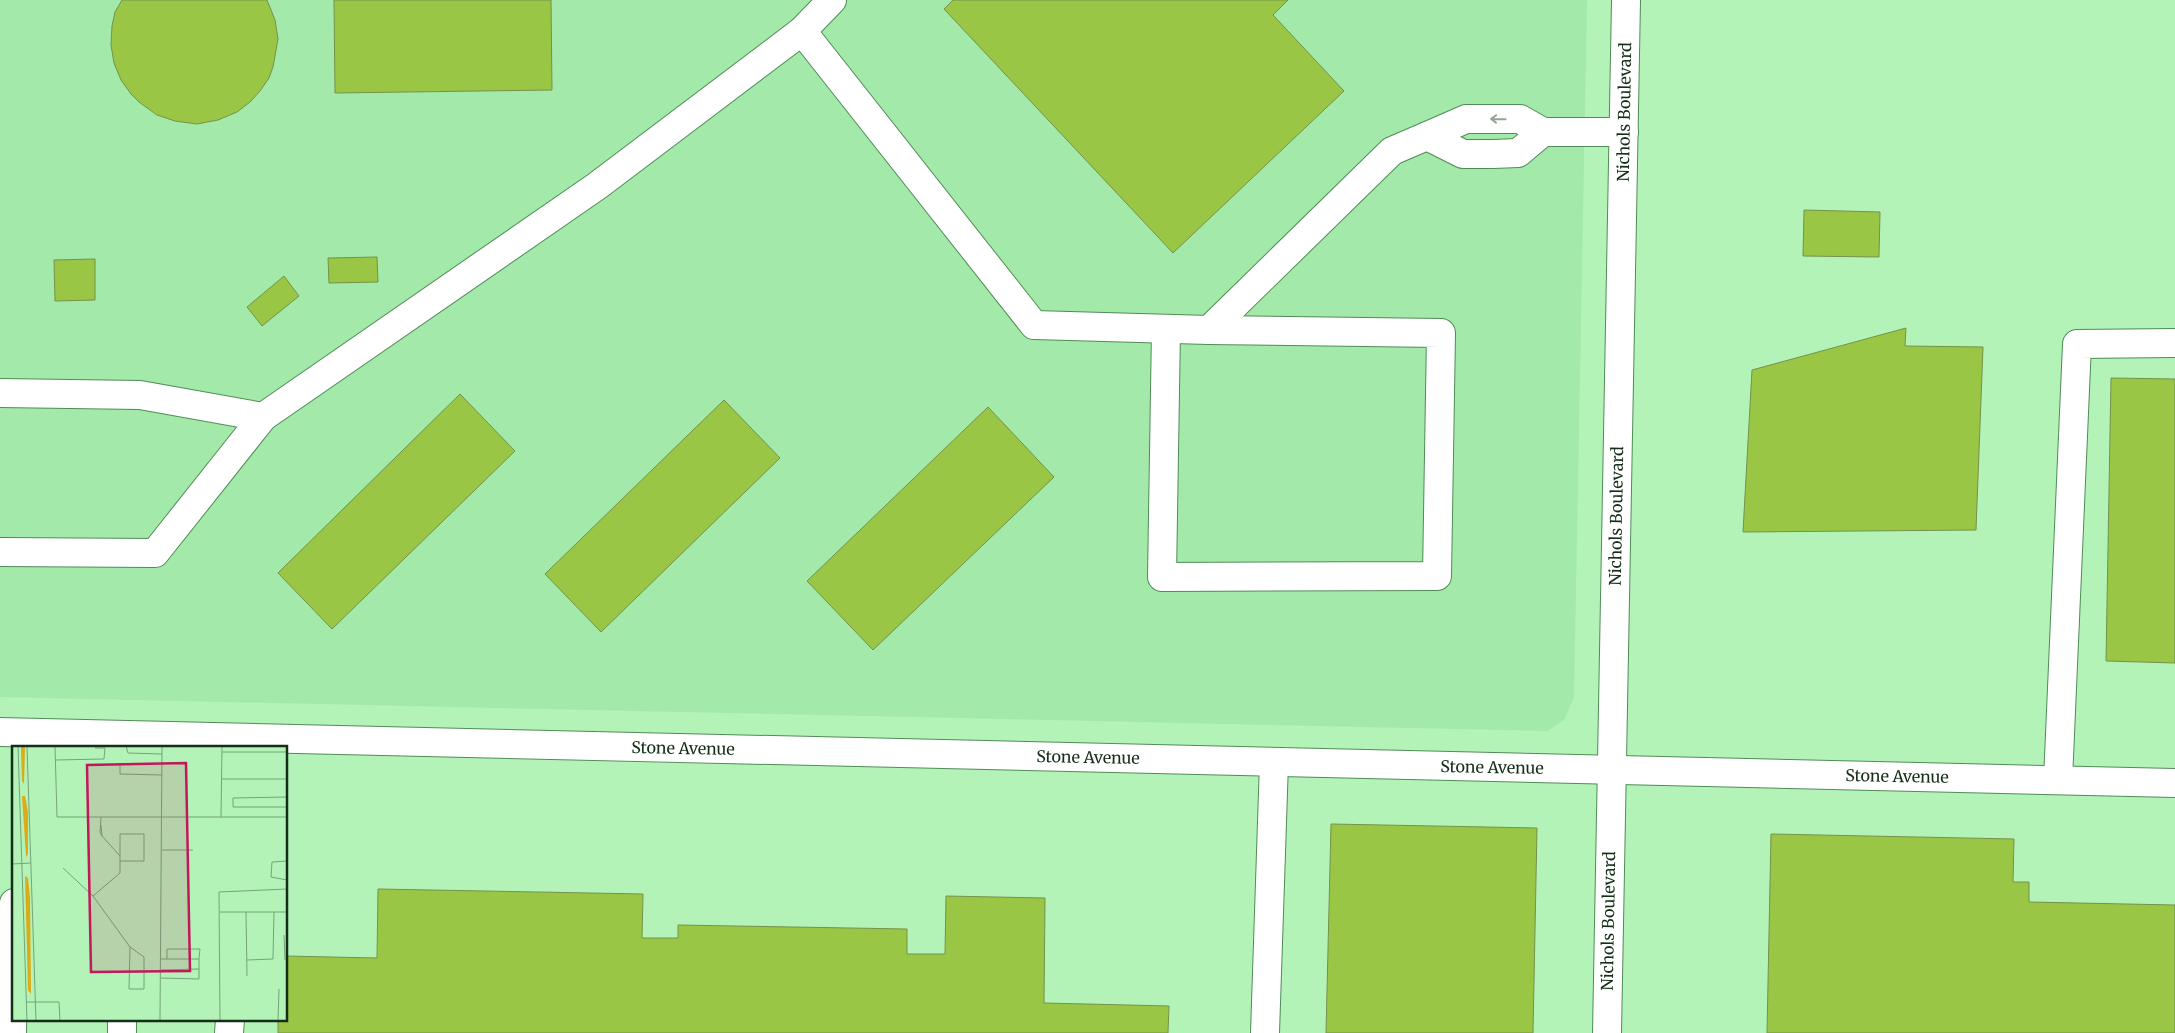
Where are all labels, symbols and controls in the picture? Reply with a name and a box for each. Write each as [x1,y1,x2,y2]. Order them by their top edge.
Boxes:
street label: Nichols Boulevard [1613,42,1635,182]
one-way arrow [1490,114,1506,124]
street label: Nichols Boulevard [1605,446,1627,586]
street label: Stone Avenue [631,737,735,759]
inset map [12,746,288,1020]
street label: Stone Avenue [1036,746,1140,768]
street label: Stone Avenue [1440,756,1544,778]
street label: Stone Avenue [1845,765,1949,787]
street label: Nichols Boulevard [1597,851,1619,991]

